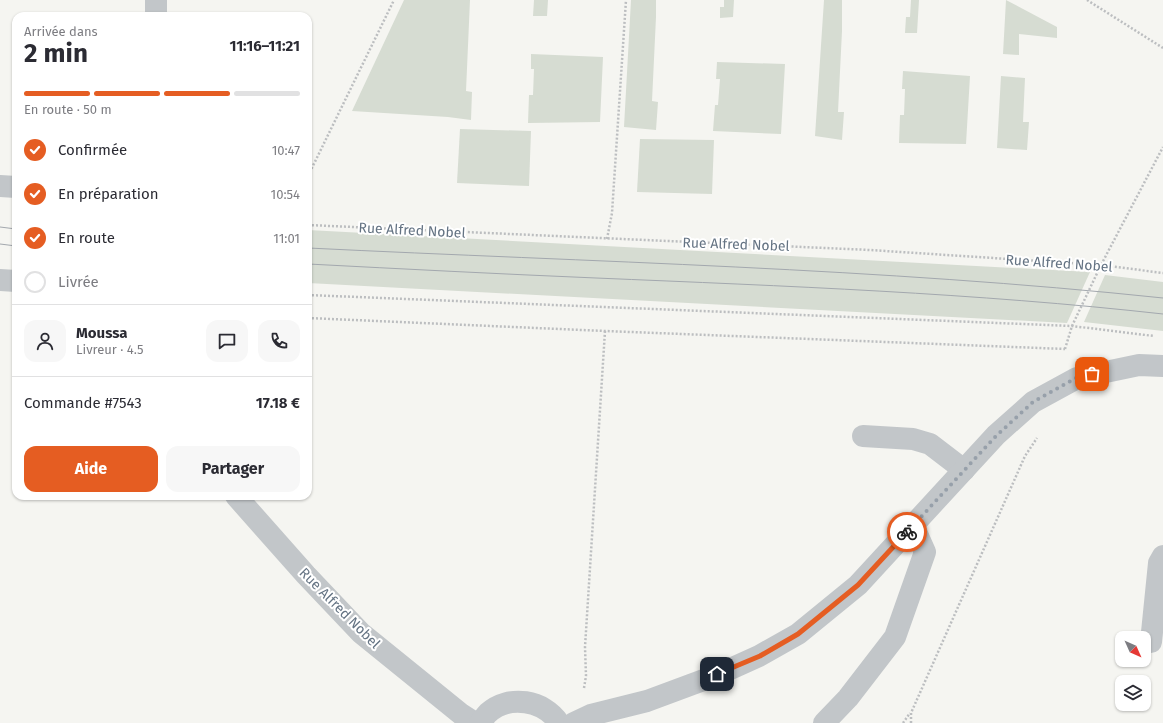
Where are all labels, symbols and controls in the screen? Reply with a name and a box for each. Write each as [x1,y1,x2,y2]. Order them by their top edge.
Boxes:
text: Arrivée dans [24,24,98,39]
text: 11:16–11:21 [229,37,300,55]
text: 2 min [24,38,88,69]
text: En route · 50 m [24,102,112,117]
icon: check [24,139,46,161]
text: Confirmée [58,141,127,159]
text: 10:47 [272,143,300,158]
icon: check [24,183,46,205]
text: En préparation [58,185,159,203]
text: 10:54 [271,187,300,202]
street label: Rue Alfred Nobel [358,219,466,242]
icon: check [24,227,46,249]
text: En route [58,229,115,247]
text: 11:01 [273,231,300,246]
street label: Rue Alfred Nobel [682,234,790,255]
street label: Rue Alfred Nobel [1005,251,1113,276]
text: Livrée [58,273,99,291]
button: person [24,320,66,362]
button: chat [206,320,248,362]
button: phone [258,320,300,362]
text: Moussa [76,324,128,342]
text: Livreur · 4.5 [76,342,144,357]
pin [1075,357,1109,391]
icon: bag [1081,363,1103,385]
text: Commande #7543 [24,394,142,412]
text: 17.18 € [256,394,300,412]
button: Aide [24,446,158,492]
button: Partager [166,446,300,492]
courier [887,512,927,552]
icon: bike [896,521,918,543]
street label: Rue Alfred Nobel [296,564,384,652]
north arrow [1115,631,1151,667]
map controls [1115,631,1151,711]
pin [700,657,734,691]
icon: home [706,663,728,685]
button: layers [1115,675,1151,711]

